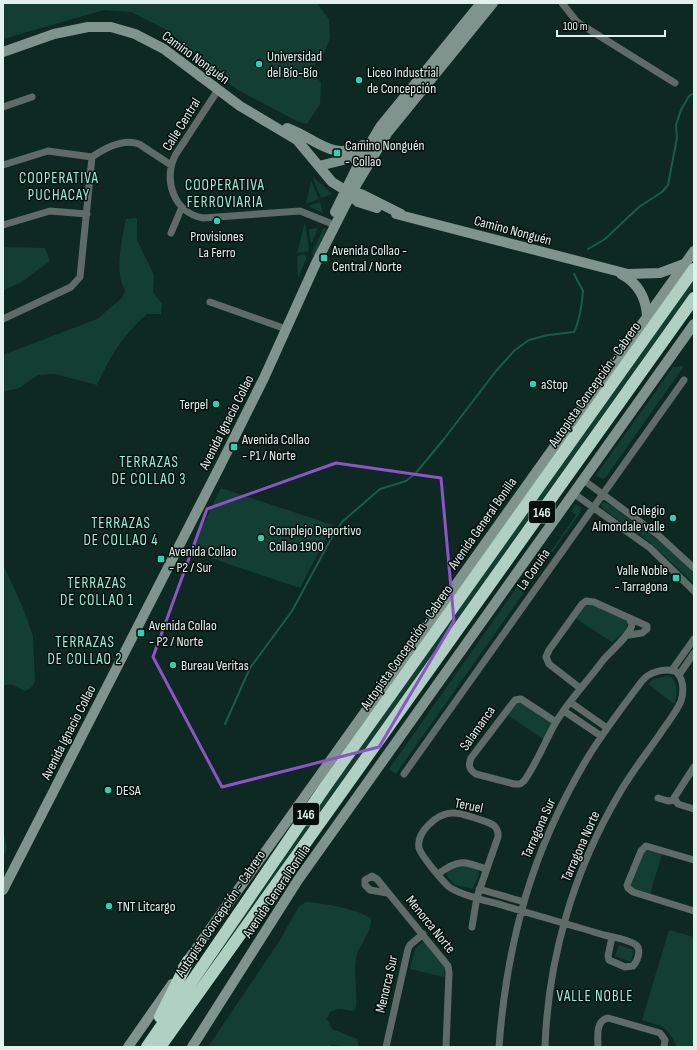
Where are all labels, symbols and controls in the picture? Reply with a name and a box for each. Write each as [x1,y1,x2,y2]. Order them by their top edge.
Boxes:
scale bar [557,12,665,38]
text: 100 m [563,19,588,34]
street label: Camino Nonguén [159,27,233,88]
place label: Universidad del Bío-Bío [267,48,322,81]
marker: Universidad del Bío-Bío [254,59,264,69]
place label: Liceo Industrial de Concepción [367,64,438,97]
marker: Liceo Industrial de Concepción [354,75,364,85]
street label: Calle Central [158,95,204,154]
place label: Camino Nonguén - Collao [345,137,425,170]
marker: Camino Nonguén - Collao [332,148,342,158]
district label: COOPERATIVA PUCHACAY [19,169,99,205]
district label: COOPERATIVA FERROVIARIA [185,176,265,212]
street label: Camino Nonguén [472,212,554,249]
marker: Provisiones La Ferro [212,216,222,226]
place label: Provisiones La Ferro [190,228,244,261]
place label: Avenida Collao - Central / Norte [331,242,407,275]
marker: Avenida Collao - Central / Norte [319,253,329,263]
street label: Autopista Concepción - Cabrero [544,318,644,451]
street label: Avenida Ignacio Collao [195,372,258,473]
place label: aStop [541,376,568,393]
marker: aStop [528,379,538,389]
place label: Terpel [180,396,208,413]
marker: Terpel [211,399,221,409]
place label: Avenida Collao - P1 / Norte [241,431,310,464]
marker: Avenida Collao - P1 / Norte [229,442,239,452]
district label: TERRAZAS DE COLLAO 3 [111,453,187,489]
street label: Avenida General Bonilla [444,474,520,573]
road number: 146 [529,501,555,523]
place label: Colegio Almondale valle [591,502,665,535]
marker: Colegio Almondale valle [668,513,678,523]
district label: TERRAZAS DE COLLAO 4 [83,514,159,550]
place label: Complejo Deportivo Collao 1900 [269,522,362,555]
marker: Complejo Deportivo Collao 1900 [256,533,266,543]
place label: Avenida Collao - P2 / Sur [168,543,237,576]
street label: La Coruña [513,545,554,593]
marker: Avenida Collao - P2 / Sur [156,554,166,564]
place label: Valle Noble - Tarragona [615,562,668,595]
marker: Valle Noble - Tarragona [671,573,681,583]
district label: TERRAZAS DE COLLAO 1 [60,574,134,610]
street label: Autopista Concepción - Cabrero [356,581,456,714]
place label: Avenida Collao - P2 / Norte [148,617,217,650]
marker: Avenida Collao - P2 / Norte [136,628,146,638]
district label: TERRAZAS DE COLLAO 2 [47,633,123,669]
place label: Bureau Veritas [181,657,249,674]
marker: Bureau Veritas [168,660,178,670]
street label: Avenida Ignacio Collao [37,682,100,783]
street label: Salamanca [456,703,499,754]
place label: DESA [116,782,142,799]
marker: DESA [103,785,113,795]
street label: Teruel [453,794,485,817]
street label: Tarragona Sur [518,795,559,861]
road number: 146 [293,803,319,825]
street label: Tarragona Norte [557,808,604,884]
street label: Avenida General Bonilla [239,842,314,942]
street label: Autopista Concepción - Cabrero [171,847,269,981]
street label: Menorca Norte [402,892,459,957]
place label: TNT Litcargo [117,898,176,915]
marker: TNT Litcargo [104,901,114,911]
street label: Menorca Sur [372,954,401,1014]
district label: VALLE NOBLE [557,987,633,1006]

